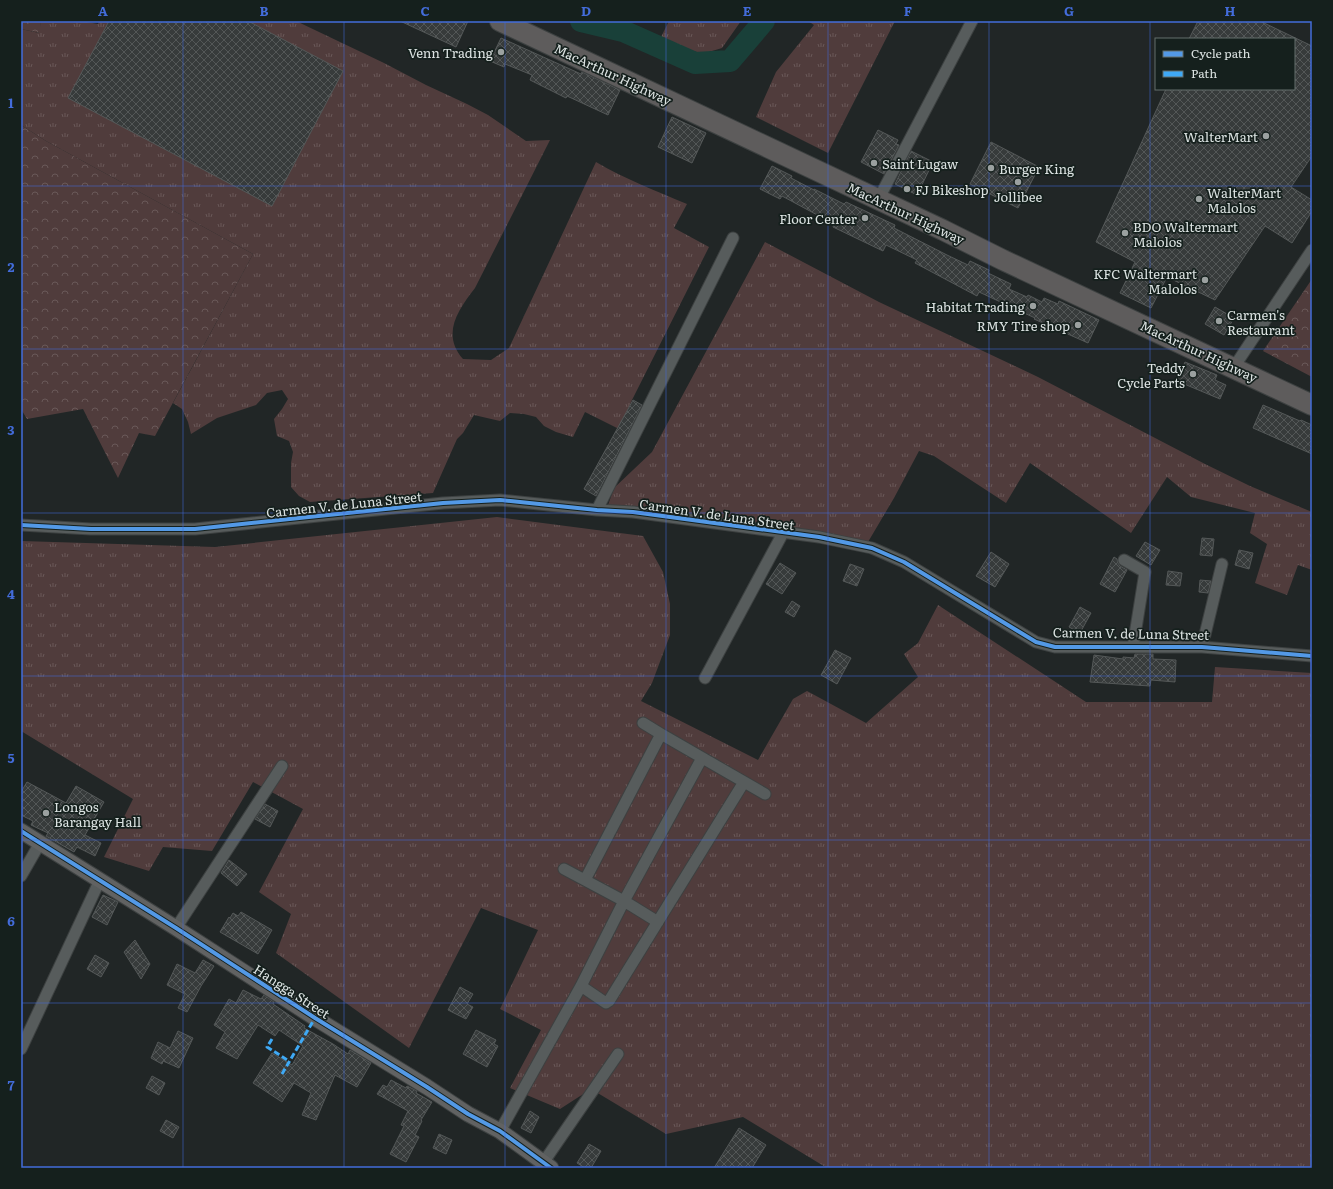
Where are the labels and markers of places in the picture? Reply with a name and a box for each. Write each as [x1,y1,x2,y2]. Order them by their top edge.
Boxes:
place label: Venn Trading [408,43,494,62]
marker: Venn Trading [496,47,506,57]
place label: WalterMart [1184,127,1259,146]
marker: WalterMart [1261,131,1271,141]
place label: Saint Lugaw [882,154,959,173]
marker: Saint Lugaw [869,158,879,168]
place label: Burger King [999,159,1075,178]
marker: Burger King [986,163,996,173]
marker: Jollibee [1013,177,1023,187]
place label: FJ Bikeshop [915,180,989,199]
place label: WalterMart Malolos [1207,183,1282,217]
marker: FJ Bikeshop [902,184,912,194]
place label: Jollibee [994,187,1042,206]
marker: WalterMart Malolos [1194,194,1204,204]
place label: Floor Center [779,209,858,228]
marker: Floor Center [860,213,870,223]
place label: BDO Waltermart Malolos [1133,217,1239,251]
marker: BDO Waltermart Malolos [1120,228,1130,238]
place label: KFC Waltermart Malolos [1094,264,1198,298]
marker: KFC Waltermart Malolos [1200,275,1210,285]
place label: Habitat Trading [926,297,1026,316]
marker: Habitat Trading [1028,301,1038,311]
place label: Carmen's Restaurant [1227,305,1296,339]
place label: RMY Tire shop [977,316,1070,335]
marker: Carmen's Restaurant [1214,316,1224,326]
marker: RMY Tire shop [1073,320,1083,330]
place label: Teddy Cycle Parts [1117,358,1186,392]
marker: Teddy Cycle Parts [1188,369,1198,379]
place label: Longos Barangay Hall [54,797,142,831]
marker: Longos Barangay Hall [41,808,51,818]

